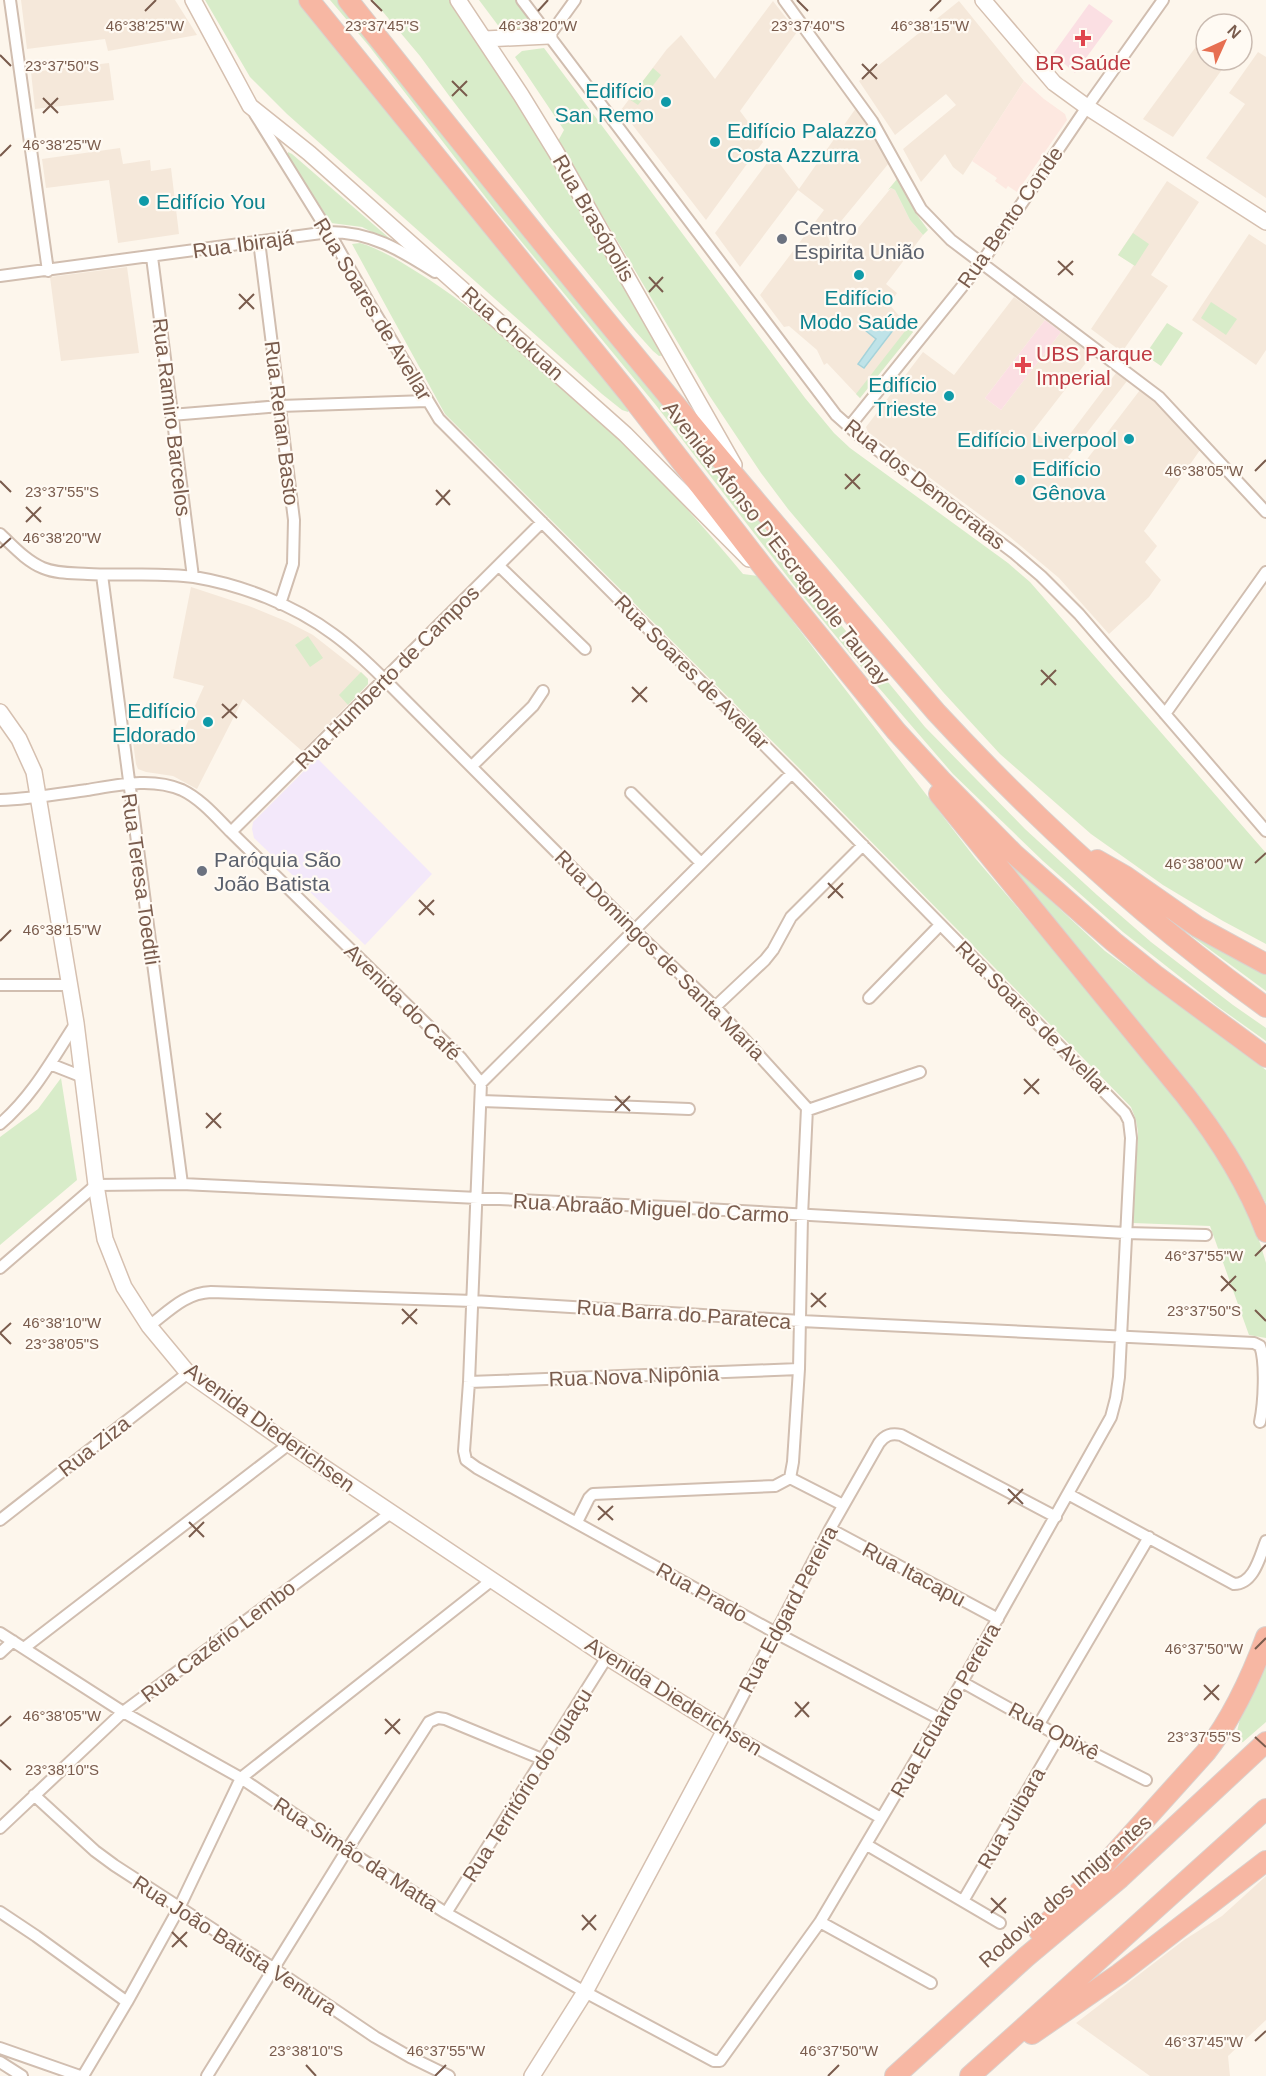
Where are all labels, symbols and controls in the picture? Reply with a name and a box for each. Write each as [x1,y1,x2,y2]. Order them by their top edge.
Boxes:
north arrow [1194,12,1254,72]
text: 46°38'25"W [106,17,185,34]
text: 23°37'45"S [345,17,419,34]
text: 46°38'20"W [499,17,578,34]
text: 23°37'40"S [771,17,845,34]
text: 46°38'15"W [891,17,970,34]
text: N [1224,22,1244,42]
marker: BR Saúde [1074,29,1092,47]
place label: BR Saúde [1035,51,1131,74]
text: 23°37'50"S [25,57,99,74]
place label: Edifício San Remo [555,79,654,126]
marker: Edifício San Remo [659,95,673,109]
place label: Edifício Palazzo Costa Azzurra [727,119,876,166]
marker: Edifício Palazzo Costa Azzurra [708,135,722,149]
text: 46°38'25"W [23,136,102,153]
street label: Rua Bento Conde [953,142,1067,292]
street label: Rua Brasópolis [548,151,640,285]
place label: Edifício You [156,190,266,213]
marker: Edifício You [137,194,151,208]
street label: Rua Soares de Avellar [309,214,437,404]
place label: Centro Espirita União [794,216,925,263]
street label: Rua Ibirajá [191,226,295,262]
marker: Centro Espirita União [775,232,789,246]
marker: Edifício Modo Saúde [852,268,866,282]
street label: Rua Chokuan [458,281,568,385]
place label: Edifício Modo Saúde [799,286,919,333]
street label: Rua Ramiro Barcelos [148,317,196,517]
street label: Rua Renan Basto [260,339,304,507]
place label: UBS Parque Imperial [1036,342,1153,389]
marker: UBS Parque Imperial [1014,356,1032,374]
place label: Edifício Trieste [868,373,937,420]
marker: Edifício Trieste [942,389,956,403]
street label: Avenida Afonso D'Escragnolle Taunay [659,397,895,690]
street label: Rua dos Democratas [840,414,1010,554]
place label: Edifício Liverpool [957,428,1117,451]
marker: Edifício Liverpool [1122,432,1136,446]
place label: Edifício Gênova [1032,457,1106,504]
text: 46°38'05"W [1165,462,1244,479]
marker: Edifício Gênova [1013,473,1027,487]
text: 23°37'55"S [25,483,99,500]
text: 46°38'20"W [23,529,102,546]
street label: Rua Humberto de Campos [291,581,483,773]
street label: Rua Soares de Avellar [610,590,774,754]
place label: Edifício Eldorado [112,699,196,746]
marker: Edifício Eldorado [201,715,215,729]
street label: Rua Teresa Toedtli [118,792,164,966]
street label: Rua Domingos de Santa Maria [550,845,770,1065]
place label: Paróquia São João Batista [214,848,341,895]
text: 46°38'00"W [1165,855,1244,872]
marker: Paróquia São João Batista [195,864,209,878]
text: 46°38'15"W [23,921,102,938]
street label: Rua Soares de Avellar [951,936,1115,1100]
street label: Avenida do Café [340,939,466,1065]
street label: Rua Abraão Miguel do Carmo [512,1189,790,1227]
text: 46°37'55"W [1165,1247,1244,1264]
street label: Rua Barra do Parateca [576,1295,792,1333]
text: 23°37'50"S [1167,1302,1241,1319]
text: 46°38'10"W [23,1314,102,1331]
text: 23°38'05"S [25,1335,99,1352]
street label: Avenida Diederichsen [181,1358,359,1496]
street label: Rua Nova Nipônia [548,1362,720,1390]
street label: Rua Ziza [54,1411,134,1481]
street label: Rua Edgard Pereira [734,1521,842,1696]
street label: Rua Itacapu [859,1537,969,1611]
street label: Rua Prado [653,1558,751,1626]
street label: Rua Cazério Lembo [137,1576,299,1706]
street label: Rua Eduardo Pereira [886,1619,1004,1801]
street label: Avenida Diederichsen [581,1632,767,1760]
text: 46°37'50"W [1165,1640,1244,1657]
street label: Rua Território do Iguaçu [458,1684,596,1886]
street label: Rua Opixê [1005,1698,1103,1764]
text: 46°38'05"W [23,1707,102,1724]
text: 23°37'55"S [1167,1728,1241,1745]
text: 23°38'10"S [25,1761,99,1778]
street label: Rua Juibara [973,1763,1049,1873]
street label: Rua Simão da Matta [269,1792,443,1916]
street label: Rodovia dos Imigrantes [974,1810,1156,1972]
street label: Rua João Batista Ventura [129,1870,341,2020]
text: 46°37'45"W [1165,2033,1244,2050]
text: 23°38'10"S [269,2042,343,2059]
text: 46°37'55"W [407,2042,486,2059]
text: 46°37'50"W [800,2042,879,2059]

